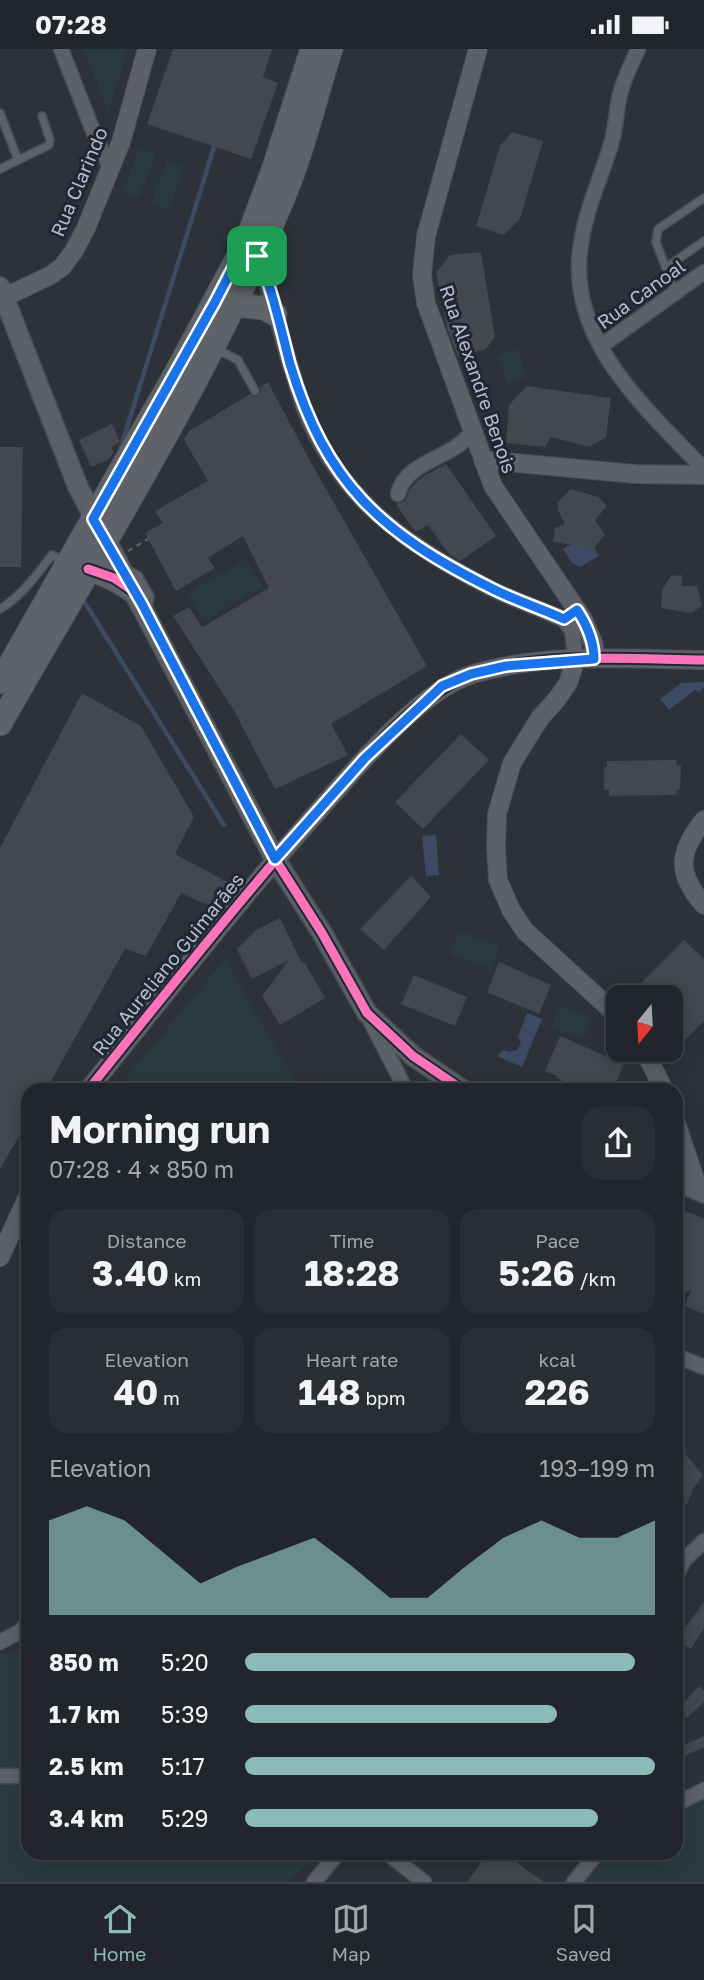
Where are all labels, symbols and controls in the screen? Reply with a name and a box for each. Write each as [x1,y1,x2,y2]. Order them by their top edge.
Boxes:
text: 07:28 [35,9,107,40]
street label: Rua Clarindo [45,124,112,240]
pin [227,226,287,286]
icon: arrive [238,237,276,275]
street label: Rua Canoal [592,254,689,333]
street label: Rua Alexandre Benois [435,282,522,476]
street label: Rua Aureliano Guimarães [87,868,248,1059]
north arrow [606,985,682,1062]
map controls [606,985,683,1062]
text: Morning run [49,1106,270,1151]
button: share [581,1106,655,1180]
text: 07:28 · 4 × 850 m [49,1155,234,1183]
text: Distance [107,1229,187,1252]
text: Time [330,1229,374,1252]
text: Pace [535,1229,580,1252]
text: 3.40 [92,1252,169,1294]
text: 18:28 [304,1252,400,1294]
text: 5:26 [499,1252,575,1294]
text: km [169,1267,201,1290]
text: /km [575,1267,616,1290]
text: Elevation [104,1348,189,1371]
text: Heart rate [306,1348,398,1371]
text: kcal [539,1348,576,1371]
text: 40 [114,1371,158,1413]
text: 148 [298,1371,361,1413]
text: 226 [525,1371,590,1413]
text: m [158,1386,180,1409]
text: bpm [361,1386,406,1409]
text: Elevation [49,1454,151,1482]
text: 193–199 m [539,1454,655,1482]
text: 850 m [49,1648,119,1676]
text: 5:20 [161,1648,209,1676]
text: 1.7 km [49,1700,120,1728]
text: 5:39 [161,1700,209,1728]
text: 2.5 km [49,1752,124,1780]
text: 5:17 [161,1752,205,1780]
text: 3.4 km [49,1804,124,1832]
text: 5:29 [161,1804,209,1832]
tab: Home [93,1900,146,1965]
tab: Map [332,1900,370,1965]
tab: Saved [556,1900,611,1965]

